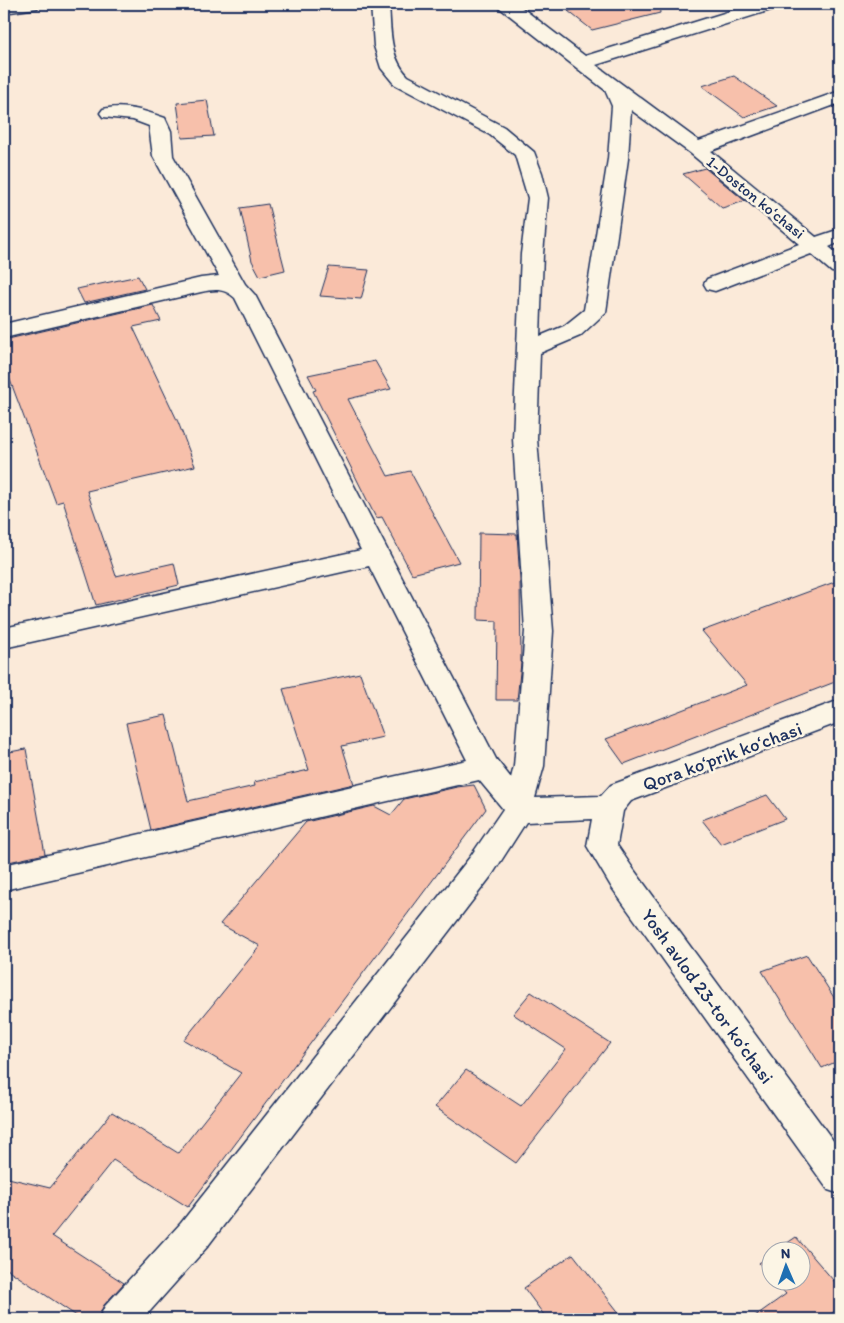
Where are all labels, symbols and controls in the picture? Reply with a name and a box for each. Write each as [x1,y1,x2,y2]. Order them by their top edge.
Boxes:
street label: 1-Doston koʻchasi [703,152,809,243]
street label: Qora koʻprik koʻchasi [639,717,805,796]
street label: Yosh avlod 23-tor koʻchasi [636,904,779,1088]
north arrow [762,1240,812,1290]
text: N [781,1245,791,1262]

